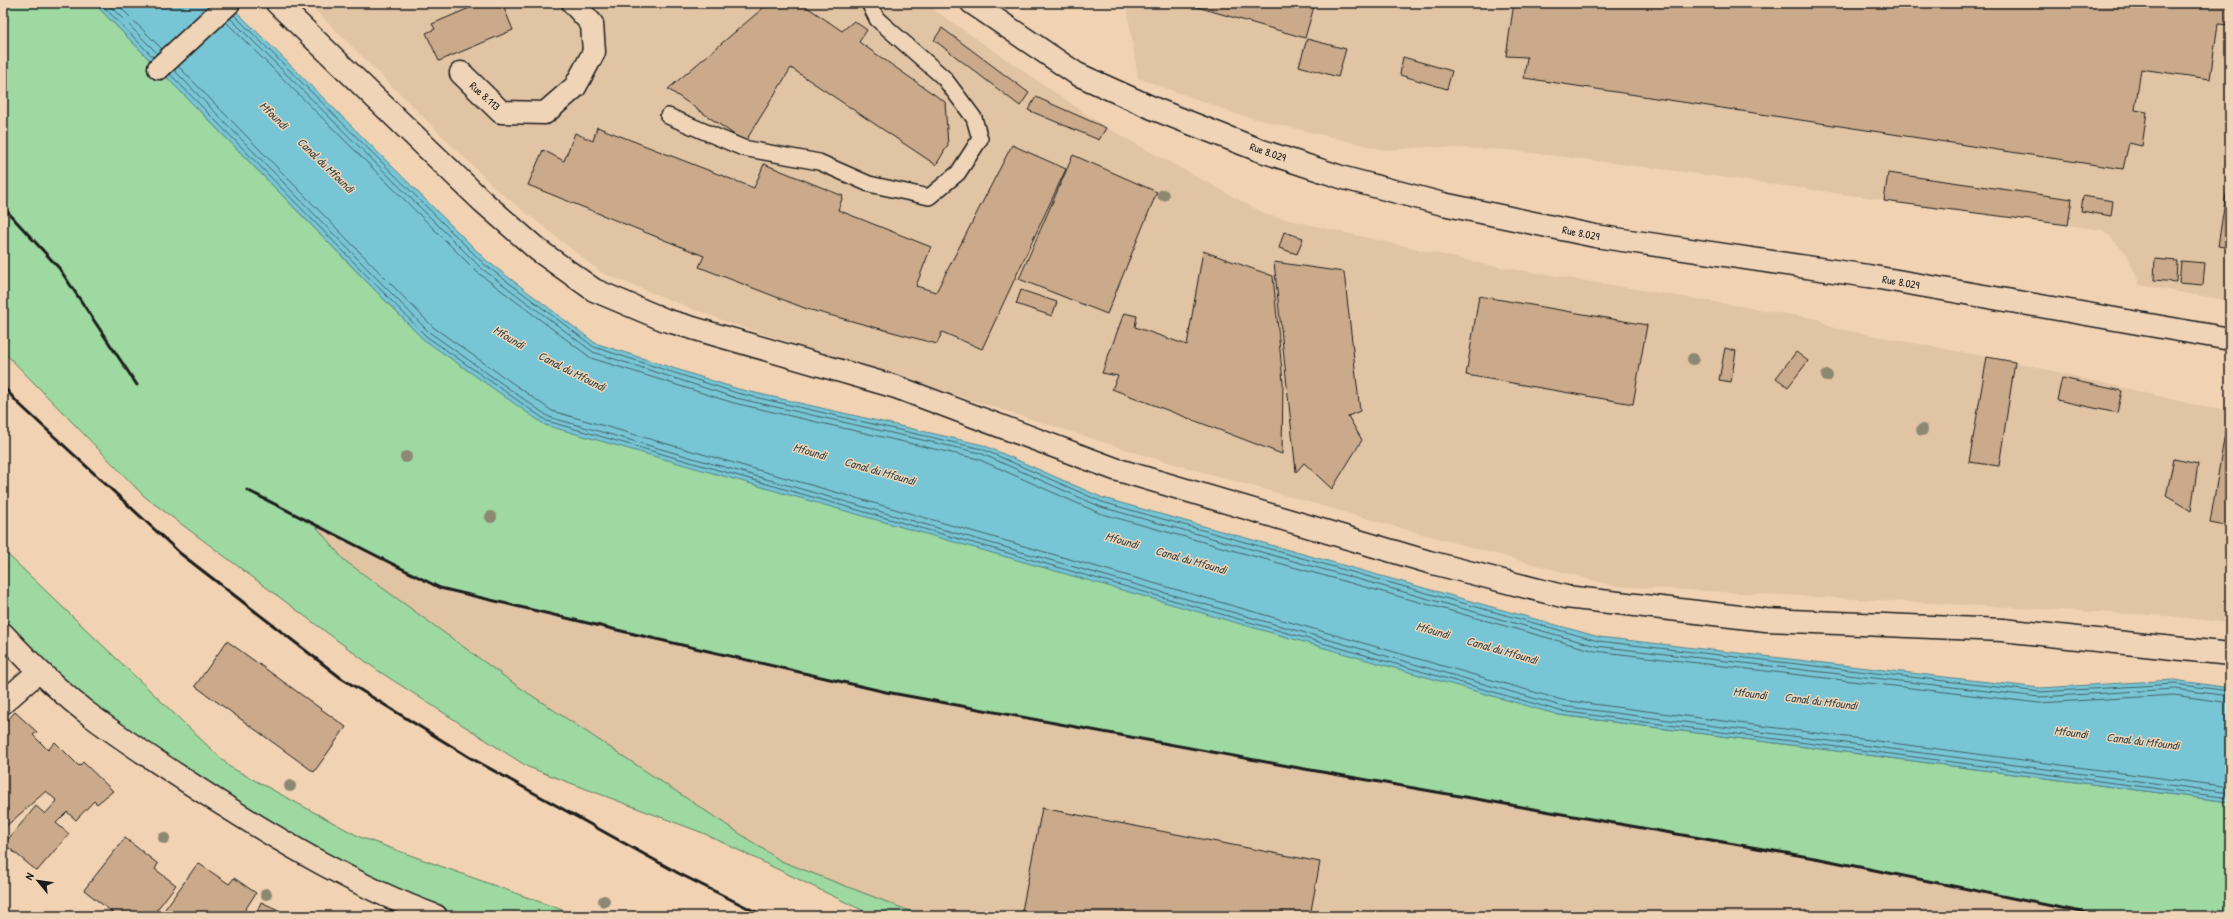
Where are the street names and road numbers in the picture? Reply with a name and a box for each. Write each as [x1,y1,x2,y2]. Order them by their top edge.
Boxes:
street label: Rue 8.113 [467,79,503,113]
street label: Rue 8.029 [1248,139,1288,165]
street label: Rue 8.029 [1561,223,1601,243]
street label: Rue 8.029 [1881,272,1921,292]

